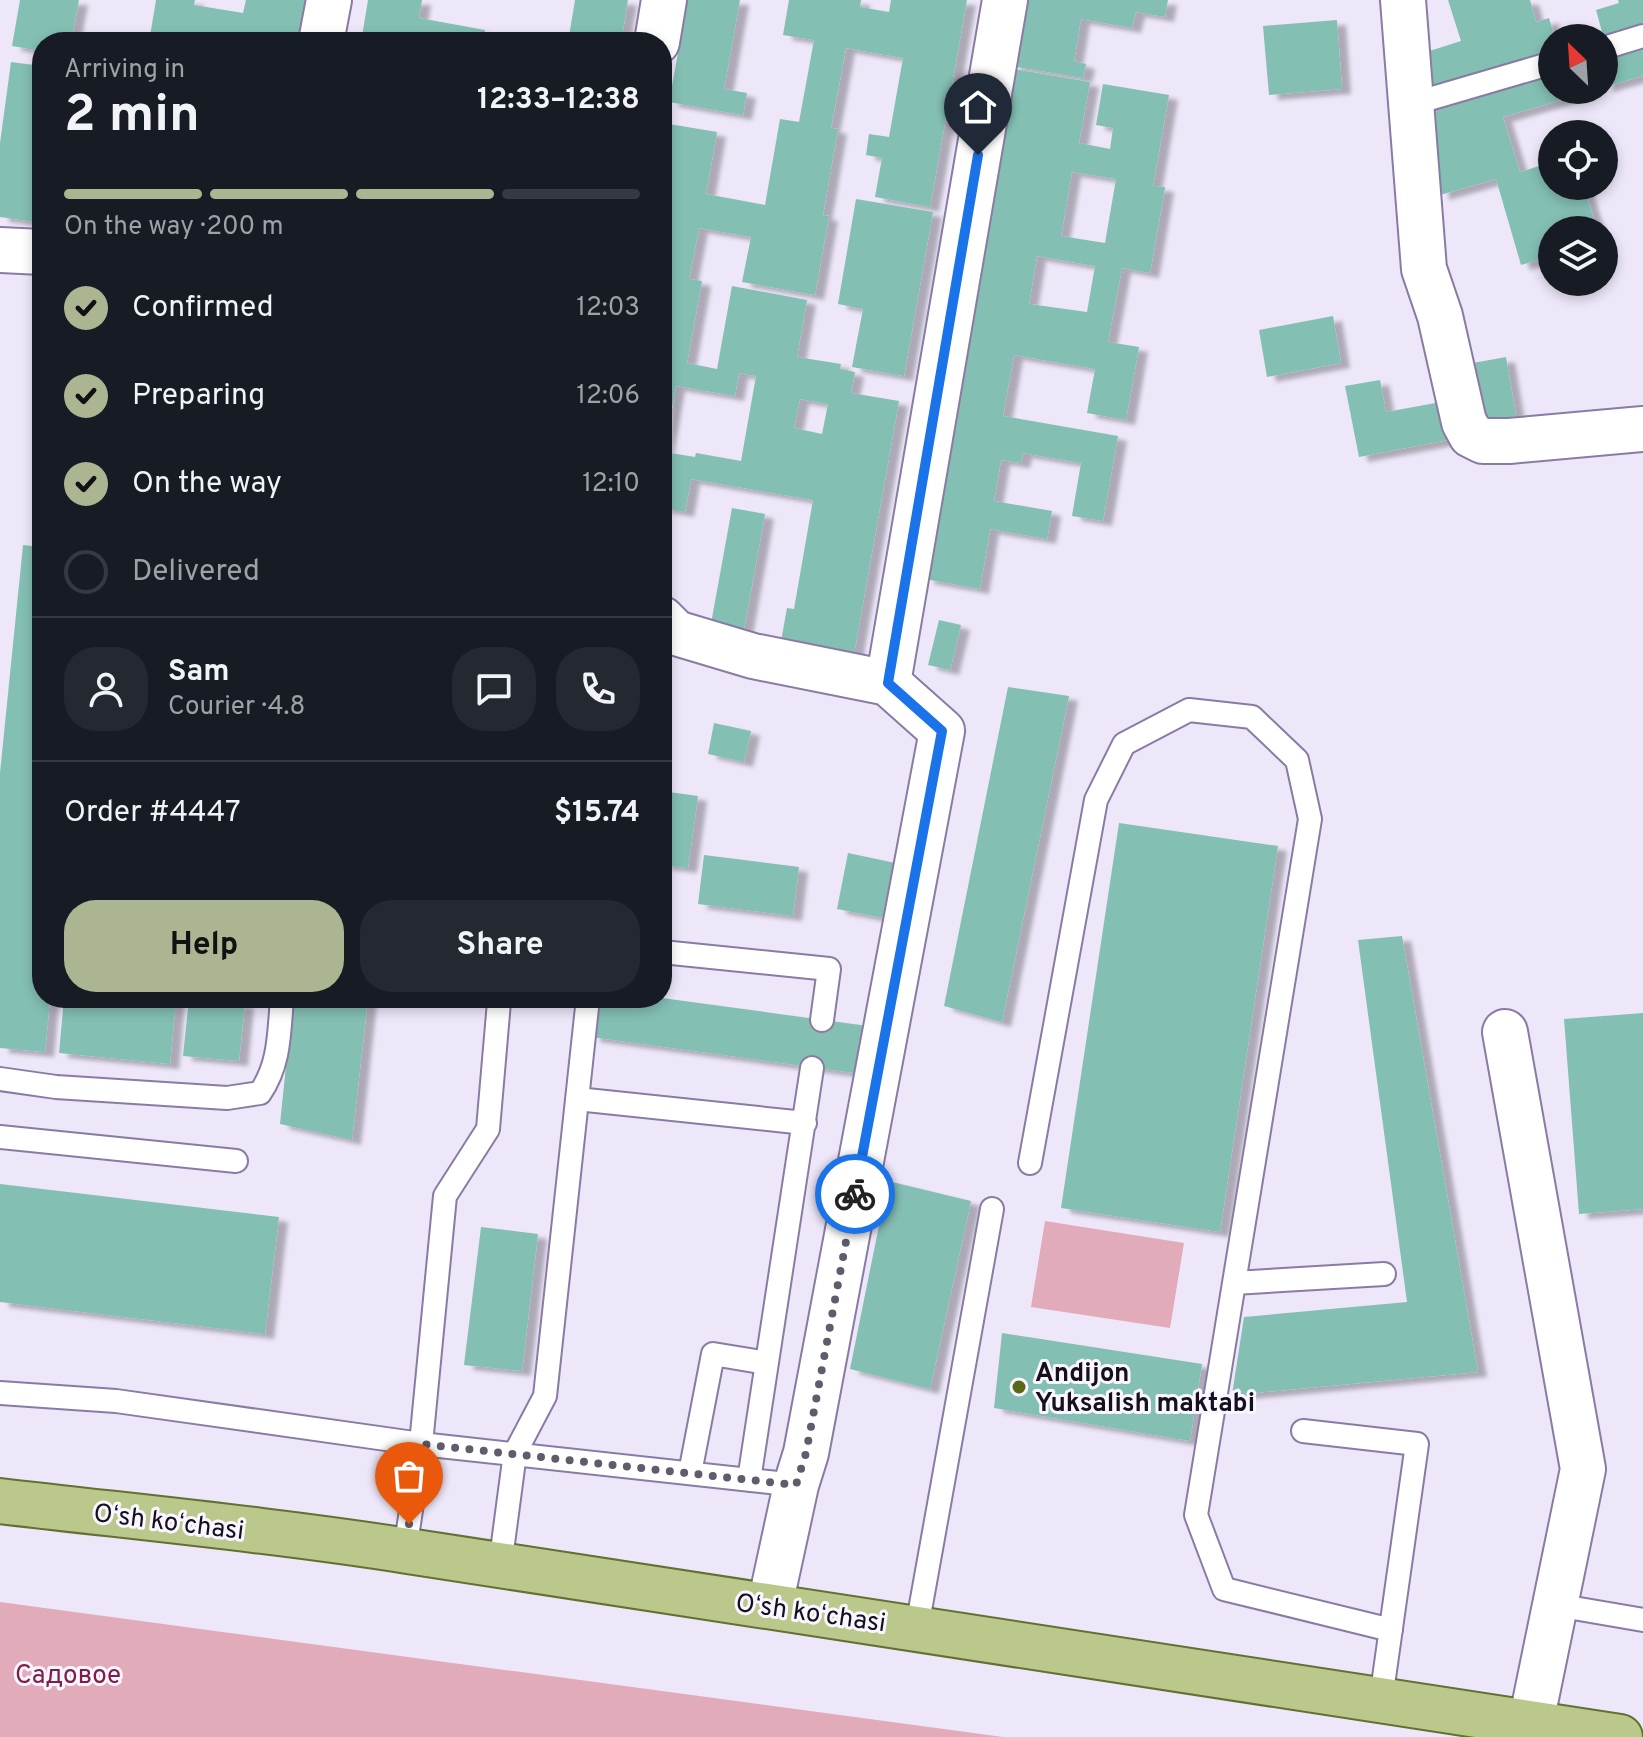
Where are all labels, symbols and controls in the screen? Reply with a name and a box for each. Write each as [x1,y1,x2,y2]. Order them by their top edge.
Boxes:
north arrow [1538,24,1618,104]
map controls [1538,24,1618,296]
text: Arriving in [64,54,185,87]
pin [944,73,1012,155]
text: 12:33–12:38 [477,82,640,119]
text: 2 min [64,84,200,150]
icon: home [956,85,1000,129]
button: locate [1538,120,1618,200]
text: On the way · 200 m [64,211,283,244]
button: layers [1538,216,1618,296]
icon: check [64,286,108,330]
text: Confirmed [132,290,274,327]
text: 12:03 [576,292,640,325]
icon: check [64,374,108,418]
text: Preparing [132,378,265,415]
text: 12:06 [576,380,640,413]
icon: check [64,462,108,506]
text: On the way [132,466,282,503]
text: 12:10 [582,468,640,501]
text: Delivered [132,554,260,591]
button: person [64,647,148,731]
button: chat [452,647,536,731]
button: phone [556,647,640,731]
text: Sam [168,654,230,691]
text: Courier · 4.8 [168,691,305,724]
text: Order #4447 [64,795,241,832]
text: $15.74 [554,795,640,832]
button: Help [64,900,344,992]
button: Share [360,900,640,992]
courier [815,1154,895,1234]
icon: bike [833,1172,877,1216]
place label: Andijon Yuksalish maktabi [1035,1358,1255,1421]
marker: Andijon Yuksalish maktabi [1010,1378,1028,1396]
pin [375,1442,443,1524]
icon: bag [387,1454,431,1498]
street label: Oʻsh koʻchasi [92,1498,246,1549]
street label: Oʻsh koʻchasi [733,1588,888,1641]
park label: Садовое [15,1660,121,1693]

